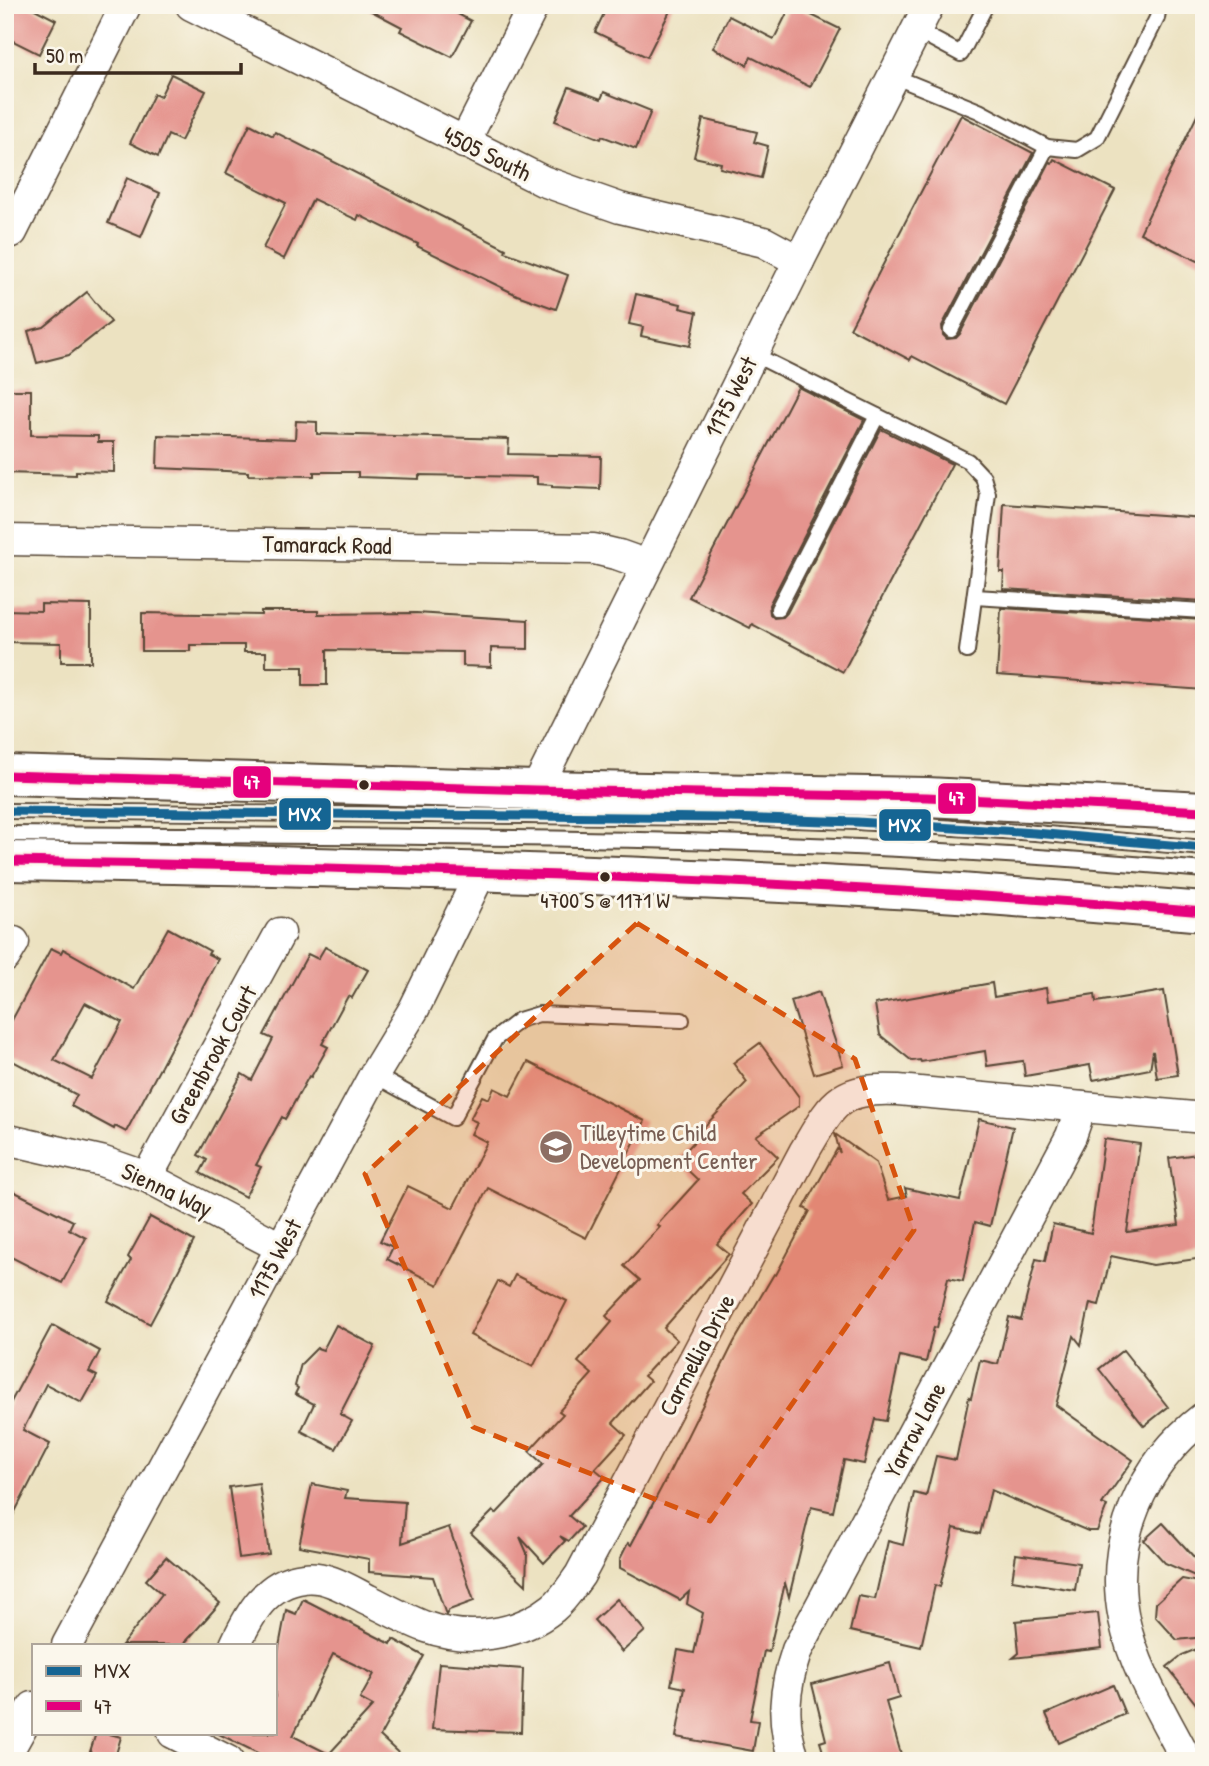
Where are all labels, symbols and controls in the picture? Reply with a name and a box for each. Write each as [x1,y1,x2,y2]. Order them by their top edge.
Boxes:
scale bar [35,32,242,76]
text: 50 m [46,41,83,70]
street label: 4505 South [438,118,537,188]
street label: 1175 West [696,350,764,442]
street label: Tamarack Road [262,527,392,561]
line badge: 47 [232,765,272,799]
text: 47 [244,769,260,795]
unlabelled marker [357,778,371,792]
line badge: 47 [937,782,977,815]
text: 47 [949,785,965,811]
line badge: MVX [278,797,332,831]
text: MVX [288,801,322,827]
line badge: MVX [878,808,932,842]
text: MVX [888,812,922,838]
marker: 4700 S @ 1171 W [598,870,612,884]
place label: 4700 S @ 1171 W [540,885,670,915]
street label: Greenbrook Court [161,979,264,1130]
place label: Tilleytime Child Development Center [580,1116,758,1176]
school or university icon: Tilleytime Child Development Center [537,1128,575,1166]
street label: Sienna Way [117,1154,218,1224]
street label: 1175 West [240,1212,309,1304]
street label: Carmellia Drive [651,1288,742,1421]
street label: Yarrow Lane [876,1376,953,1483]
legend [32,1644,276,1734]
text: MVX [94,1656,131,1685]
text: 47 [94,1692,112,1721]

